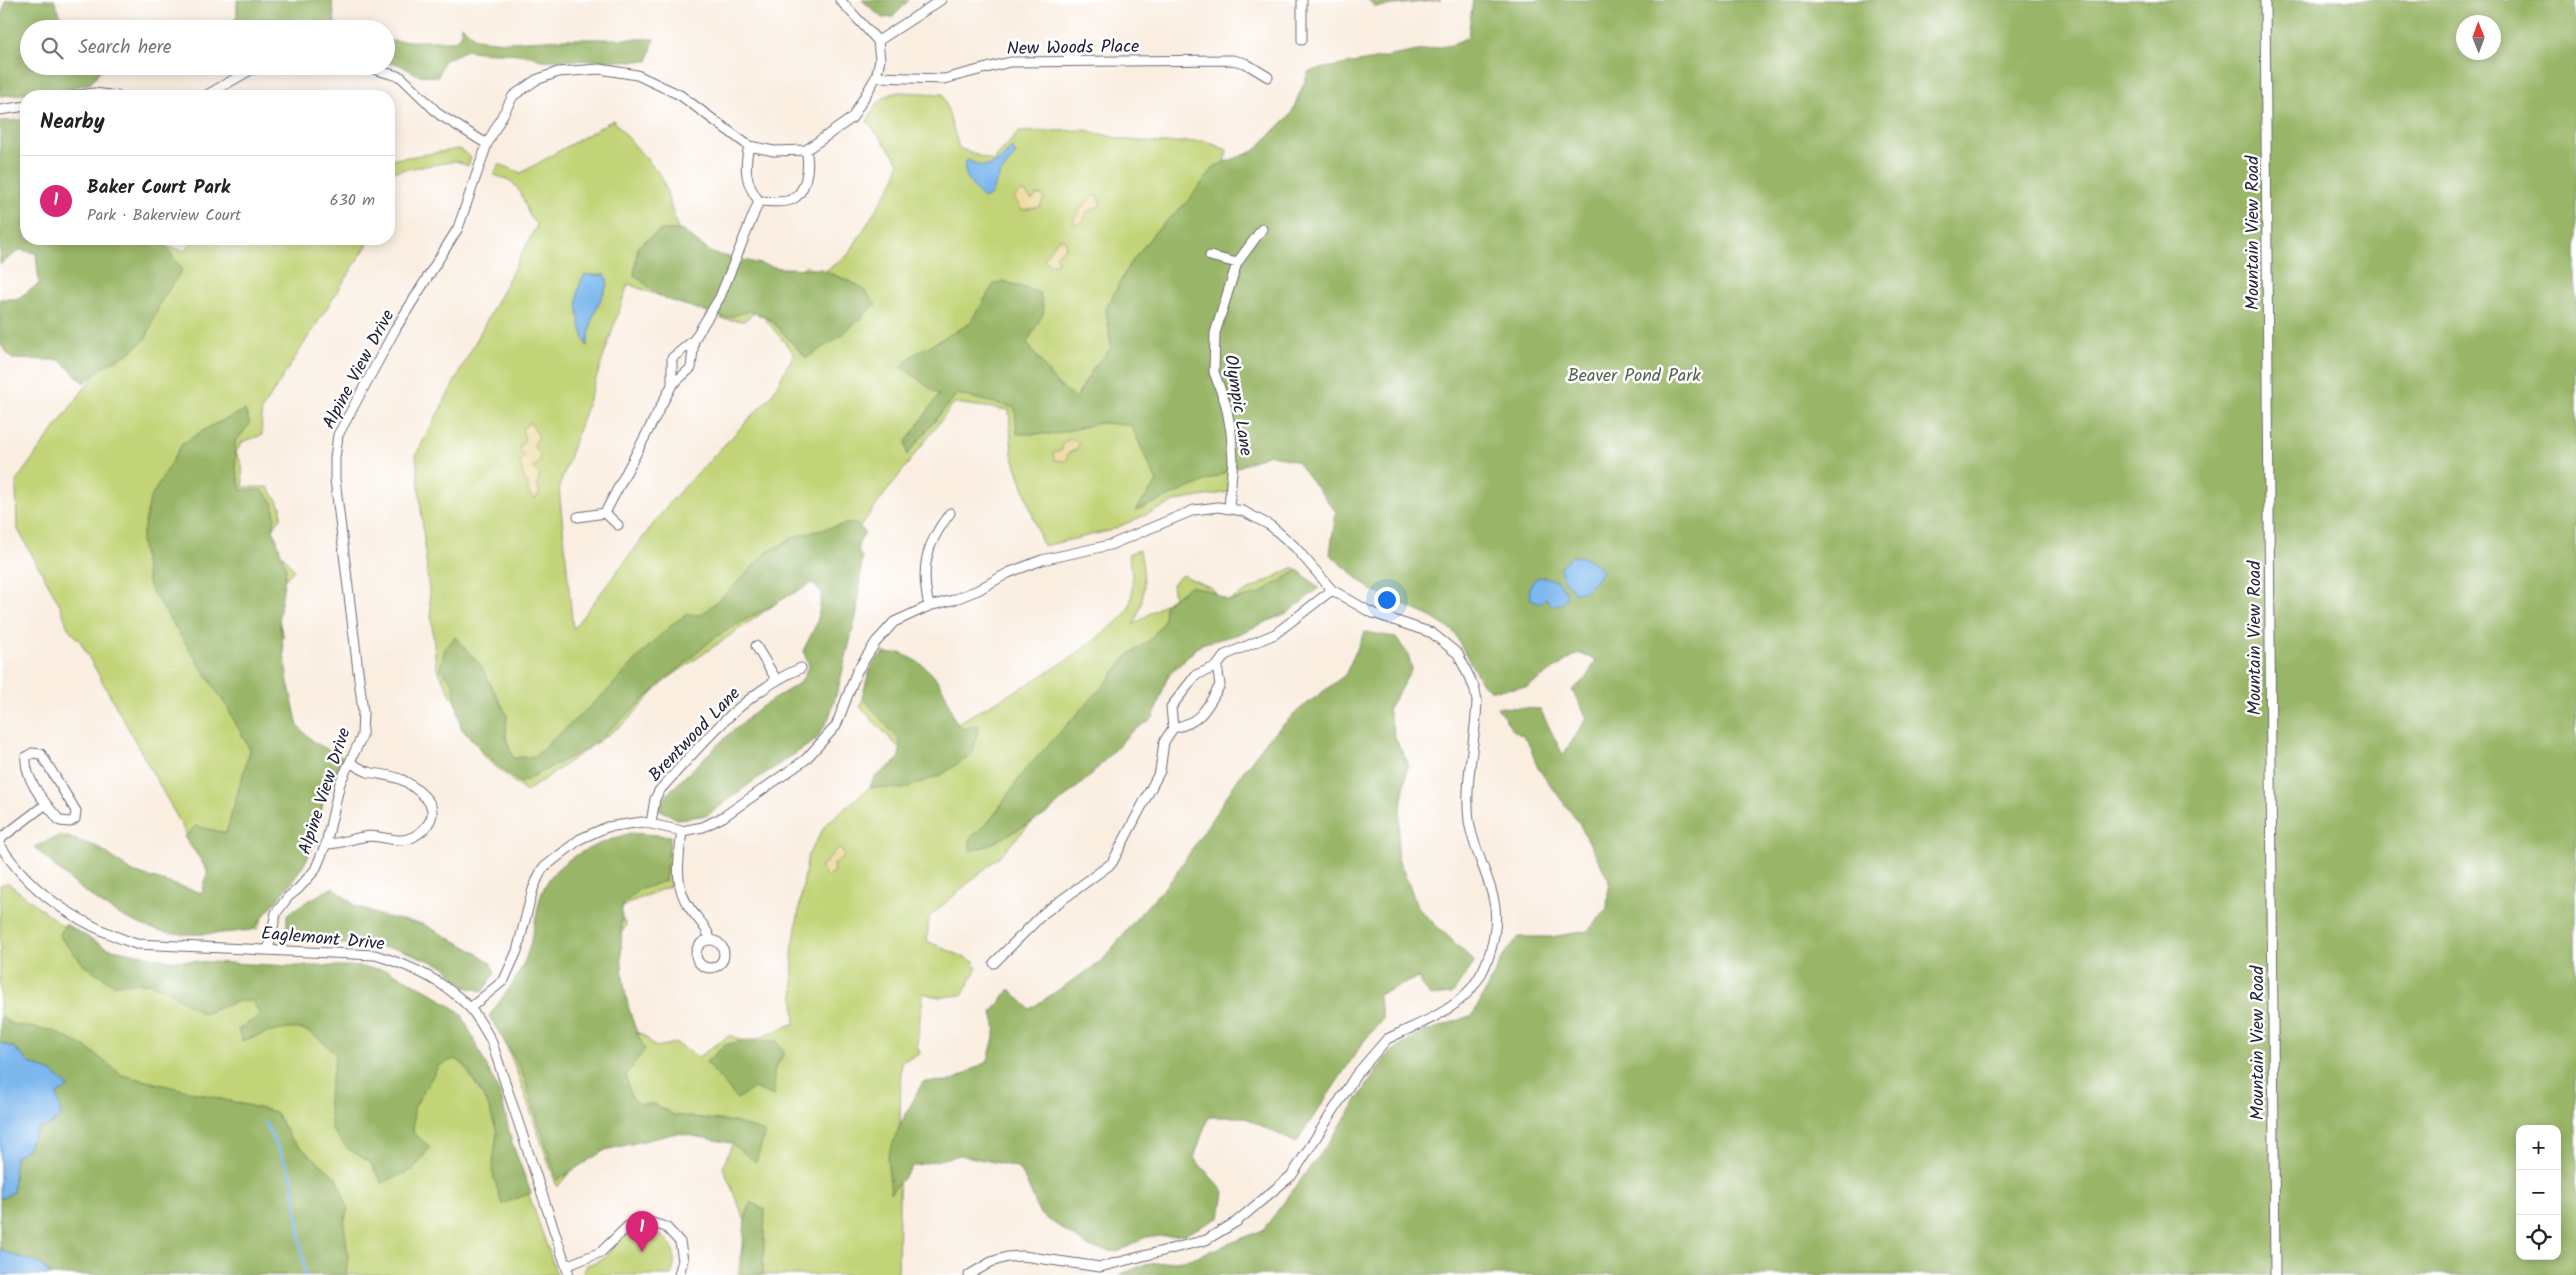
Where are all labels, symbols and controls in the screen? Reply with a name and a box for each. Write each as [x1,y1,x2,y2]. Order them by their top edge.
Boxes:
north arrow [2456,15,2501,60]
search box [20,20,395,75]
text: Search here [78,33,172,63]
street label: New Woods Place [1006,33,1140,64]
icon: search [38,34,66,62]
text: Nearby [40,106,105,139]
street label: Mountain View Road [2239,155,2268,310]
text: Baker Court Park [87,173,230,203]
text: 1 [54,188,58,213]
text: 630 m [330,188,375,213]
text: Park · Bakerview Court [87,203,241,228]
street label: Alpine View Drive [316,305,403,435]
street label: Olympic Lane [1215,352,1260,458]
park label: Beaver Pond Park [1567,362,1701,391]
street label: Mountain View Road [2241,560,2270,715]
your location [1374,587,1400,613]
street label: Brentwood Lane [642,681,748,789]
street label: Alpine View Drive [291,724,360,859]
street label: Eaglemont Drive [260,920,386,959]
street label: Mountain View Road [2244,965,2273,1120]
map controls [2516,1125,2561,1260]
button: + [2516,1125,2561,1170]
button: − [2516,1170,2561,1215]
pin: 1 [626,1211,658,1252]
button: locate [2516,1215,2561,1260]

